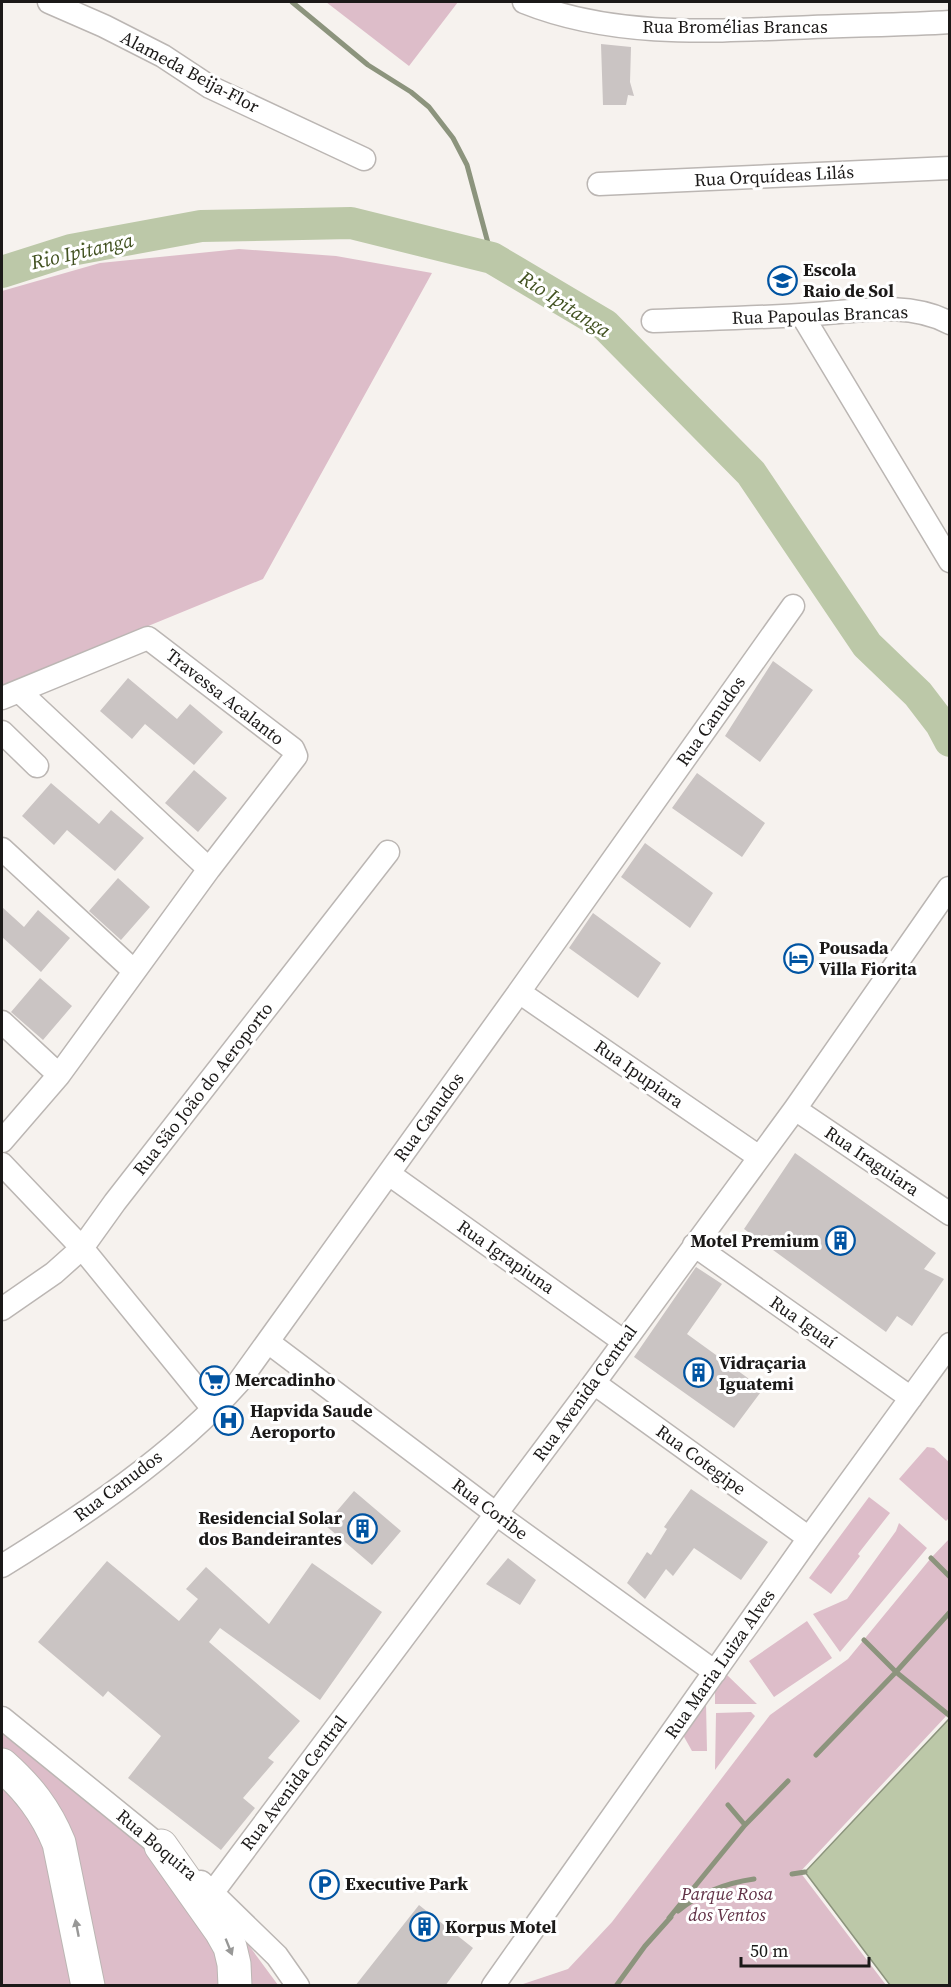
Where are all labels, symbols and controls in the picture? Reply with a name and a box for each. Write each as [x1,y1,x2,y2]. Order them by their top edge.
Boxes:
street label: Rua Bromélias Brancas [642,14,828,39]
street label: Alameda Beija-Flor [116,24,264,119]
street label: Rua Orquídeas Lilás [693,159,855,192]
water label: Rio Ipitanga [27,226,136,277]
place label: Escola Raio de Sol [803,257,894,303]
water label: Rio Ipitanga [513,263,617,344]
school or university icon: Escola Raio de Sol [766,264,798,296]
street label: Rua Papoulas Brancas [731,299,909,330]
street label: Travessa Acalanto [161,642,290,751]
street label: Rua Canudos [670,670,751,771]
place label: Pousada Villa Fiorita [819,935,917,981]
hotel icon: Pousada Villa Fiorita [782,942,814,974]
street label: Rua São João do Aeroporto [127,997,278,1181]
street label: Rua Ipupiara [590,1034,690,1114]
street label: Rua Canudos [388,1067,470,1166]
street label: Rua Iraguiara [820,1120,925,1202]
street label: Rua Igrapiuna [453,1214,561,1300]
building icon: Motel Premium [824,1225,856,1257]
place label: Motel Premium [690,1228,819,1253]
street label: Rua Iguaí [765,1290,842,1354]
street label: Rua Avenida Central [527,1319,643,1466]
place label: Vidraçaria Iguatemi [719,1350,807,1396]
building icon: Vidraçaria Iguatemi [682,1357,714,1389]
supermarket icon: Mercadinho [198,1364,230,1396]
place label: Mercadinho [235,1367,336,1392]
place label: Hapvida Saude Aeroporto [250,1398,373,1444]
hospital icon: Hapvida Saude Aeroporto [213,1405,245,1437]
street label: Rua Cotegipe [651,1418,751,1501]
street label: Rua Canudos [68,1444,167,1527]
street label: Rua Coribe [447,1472,533,1545]
place label: Residencial Solar dos Bandeirantes [198,1505,343,1551]
building icon: Residencial Solar dos Bandeirantes [347,1512,379,1544]
street label: Rua Maria Luiza Alves [659,1584,781,1743]
street label: Rua Avenida Central [235,1710,353,1855]
street label: Rua Boquira [111,1803,204,1887]
parking icon: Executive Park [308,1868,340,1900]
place label: Executive Park [345,1871,468,1896]
park label: Parque Rosa dos Ventos [680,1881,774,1927]
building icon: Korpus Motel [408,1911,440,1943]
place label: Korpus Motel [445,1914,557,1939]
one-way arrow [72,1918,81,1937]
scale bar [741,1930,868,1968]
one-way arrow [224,1938,234,1956]
text: 50 m [750,1938,788,1963]

